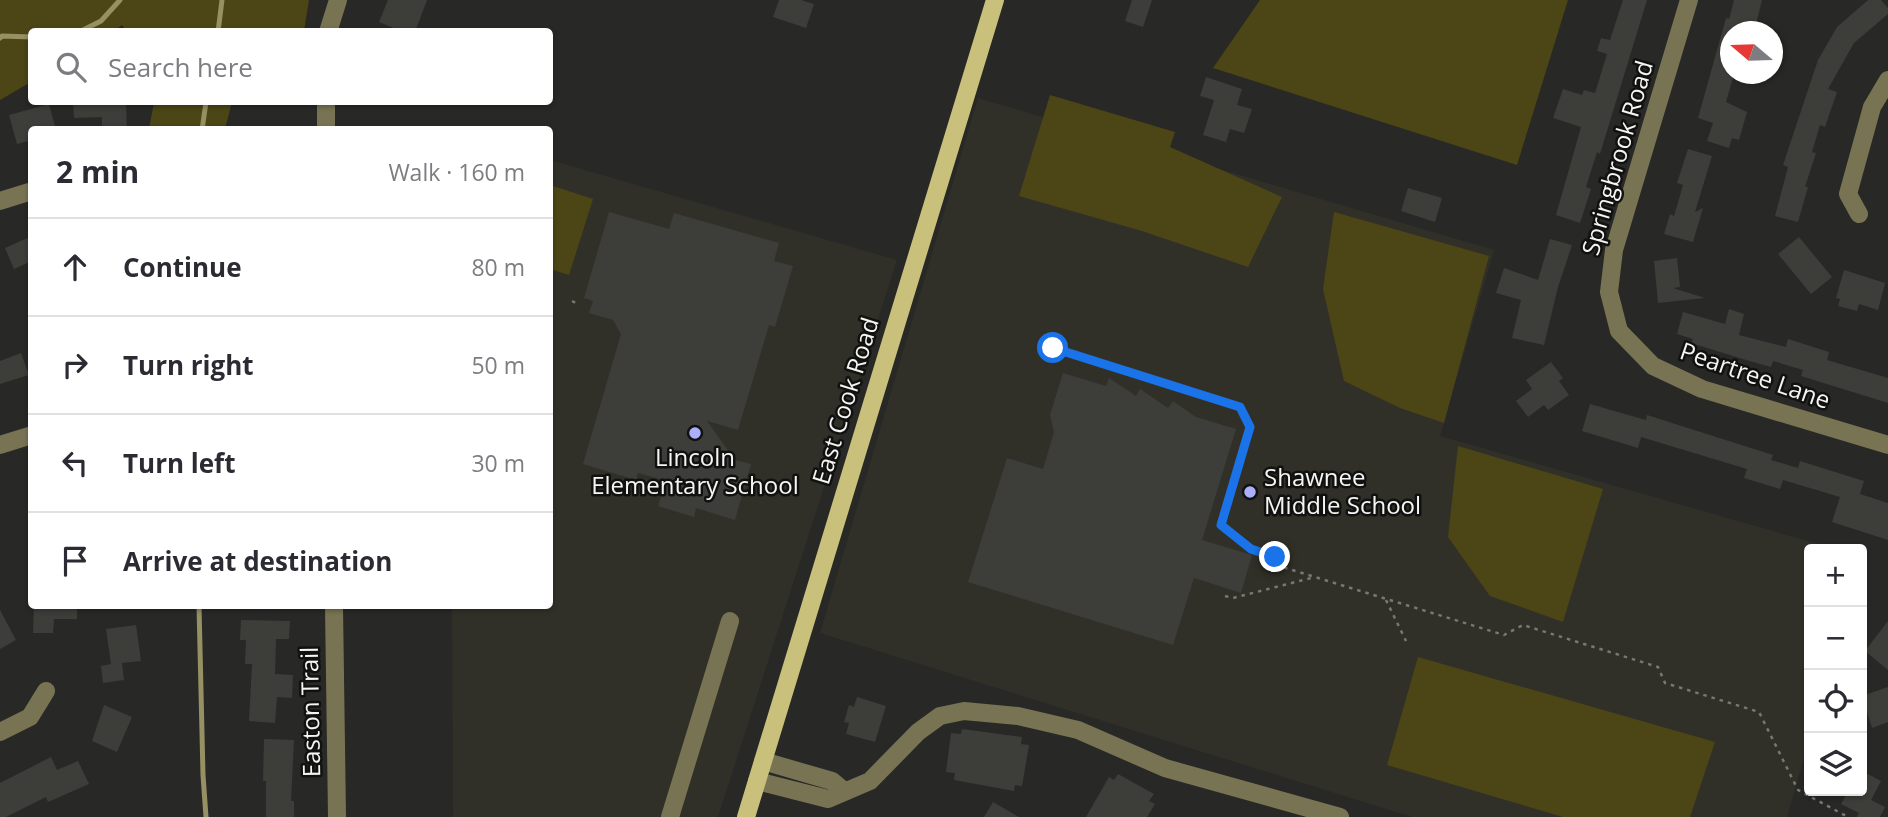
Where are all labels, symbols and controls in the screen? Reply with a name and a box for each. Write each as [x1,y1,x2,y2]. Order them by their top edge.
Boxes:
north arrow [1720,21,1783,84]
search box [28,28,553,105]
icon: search [52,48,90,86]
text: Search here [108,49,253,85]
street label: Springbrook Road [1573,56,1660,259]
text: 2 min [56,151,139,192]
text: Walk · 160 m [388,156,525,188]
icon: ahead [56,248,94,286]
text: Continue [123,249,242,285]
text: 80 m [471,251,525,283]
street label: East Cook Road [803,313,886,488]
route start [1037,332,1068,363]
street label: Peartree Lane [1676,333,1835,416]
icon: right [56,346,94,384]
text: Turn right [123,347,254,383]
text: 50 m [471,349,525,381]
marker: Lincoln Elementary School [687,425,703,441]
place label: Lincoln Elementary School [591,440,799,501]
icon: left [56,444,94,482]
text: Turn left [123,445,235,481]
text: 30 m [471,447,525,479]
place label: Shawnee Middle School [1264,460,1421,521]
marker: Shawnee Middle School [1242,484,1258,500]
route end [1259,541,1290,572]
icon: arrive [56,542,94,580]
text: Arrive at destination [123,543,392,579]
map controls [1804,544,1867,796]
button: + [1804,544,1867,607]
button: − [1804,607,1867,670]
street label: Easton Trail [292,646,327,778]
button: locate [1804,670,1867,733]
button: layers [1804,733,1867,796]

